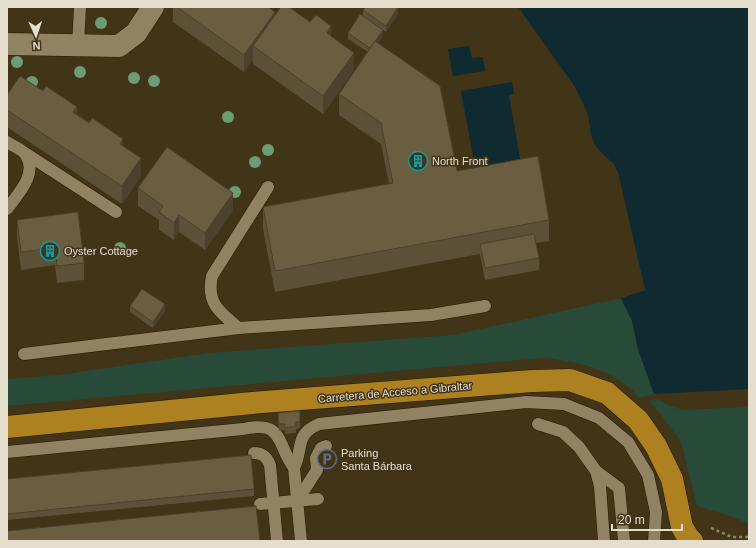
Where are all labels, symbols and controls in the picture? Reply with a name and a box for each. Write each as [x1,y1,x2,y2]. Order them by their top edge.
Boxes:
north arrow [16,16,56,56]
text: N [32,40,41,52]
building icon: North Front [407,150,429,172]
place label: North Front [432,155,488,167]
building icon: Oyster Cottage [39,240,61,262]
place label: Oyster Cottage [64,245,138,257]
street label: Carretera de Acceso a Gibraltar [317,379,473,405]
place label: Parking Santa Bárbara [341,447,413,472]
parking icon: Parking Santa Bárbara [316,448,338,470]
scale bar [612,506,682,532]
text: 20 m [618,513,645,527]

